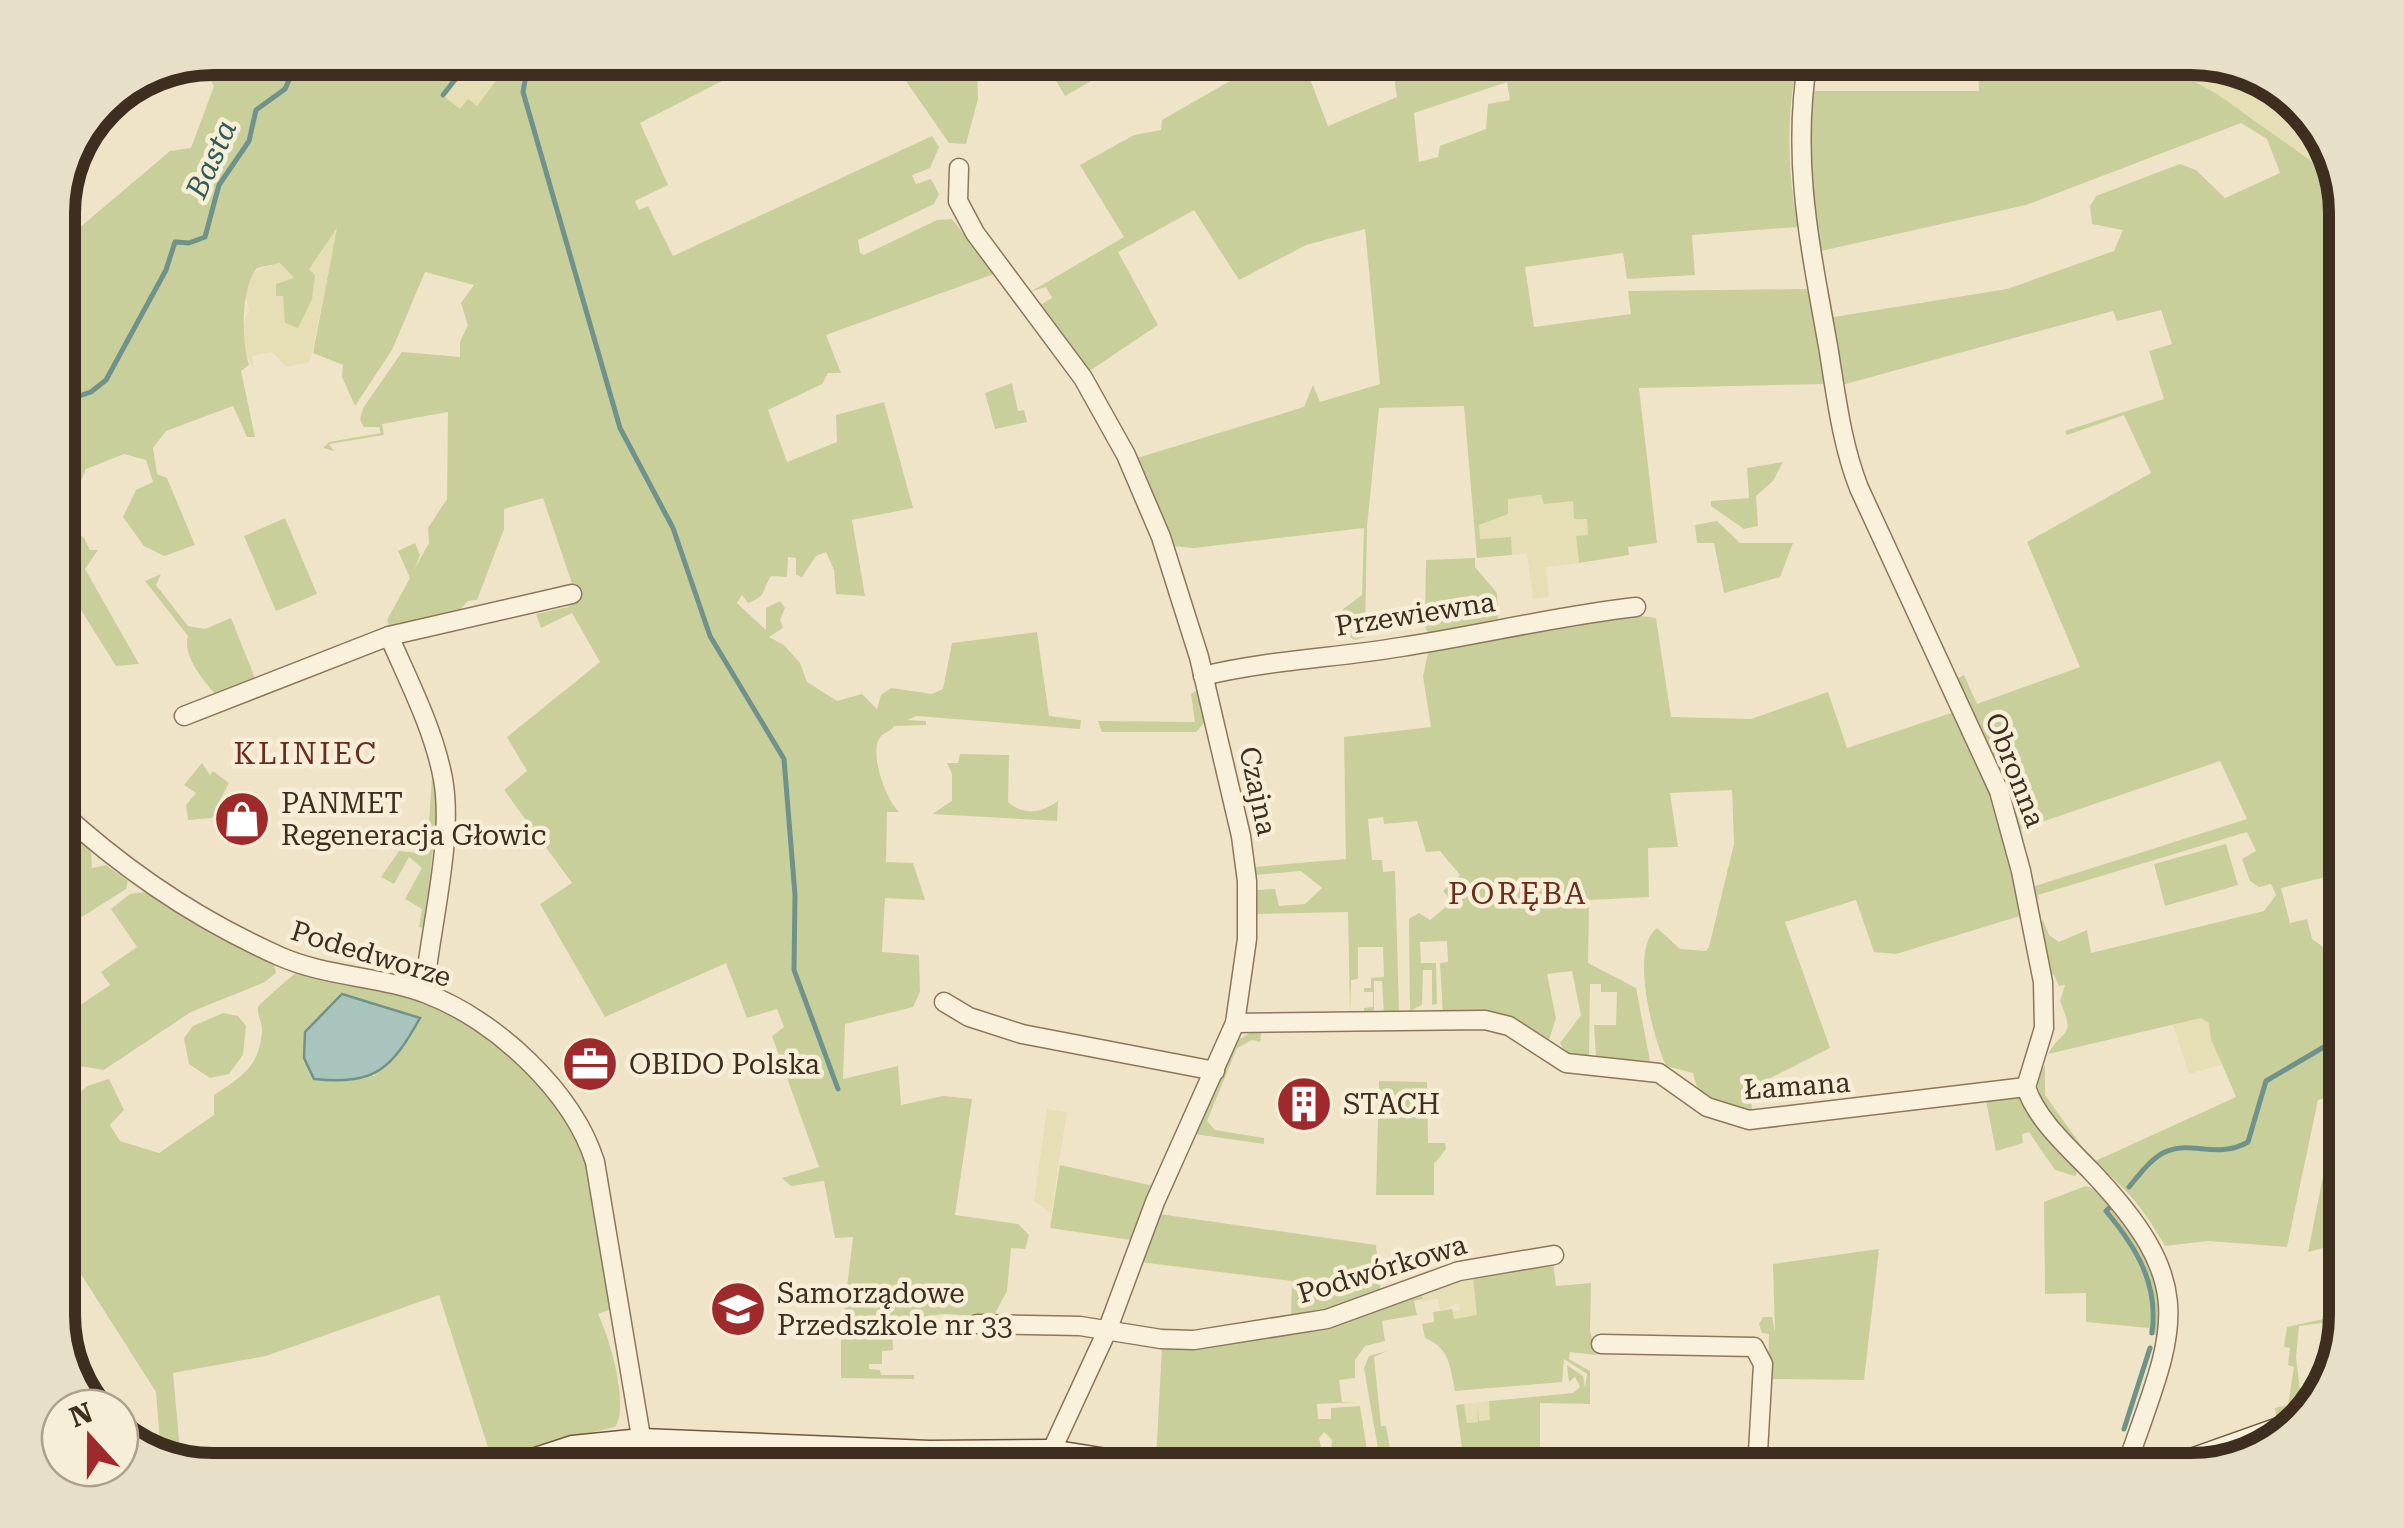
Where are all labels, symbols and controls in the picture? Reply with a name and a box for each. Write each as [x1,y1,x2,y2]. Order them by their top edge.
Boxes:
water label: Basta [178,115,244,204]
street label: Przewiewna [1333,585,1497,643]
street label: Obronna [1978,708,2052,832]
district label: KLINIEC [234,736,378,771]
street label: Czajna [1233,744,1283,838]
place label: PANMET Regeneracja Głowic [281,787,546,852]
shop icon: PANMET Regeneracja Głowic [212,789,272,849]
district label: PORĘBA [1448,876,1588,911]
street label: Podedworze [287,914,455,994]
office icon: OBIDO Polska [560,1034,620,1094]
place label: OBIDO Polska [629,1048,820,1081]
street label: Łamana [1743,1066,1851,1106]
building icon: STACH [1274,1074,1334,1134]
place label: STACH [1343,1088,1440,1121]
street label: Podwórkowa [1293,1228,1471,1310]
place label: Samorządowe Przedszkole nr 33 [777,1277,1013,1342]
school or university icon: Samorządowe Przedszkole nr 33 [708,1279,768,1339]
north arrow [40,1388,140,1488]
text: N [65,1396,97,1434]

